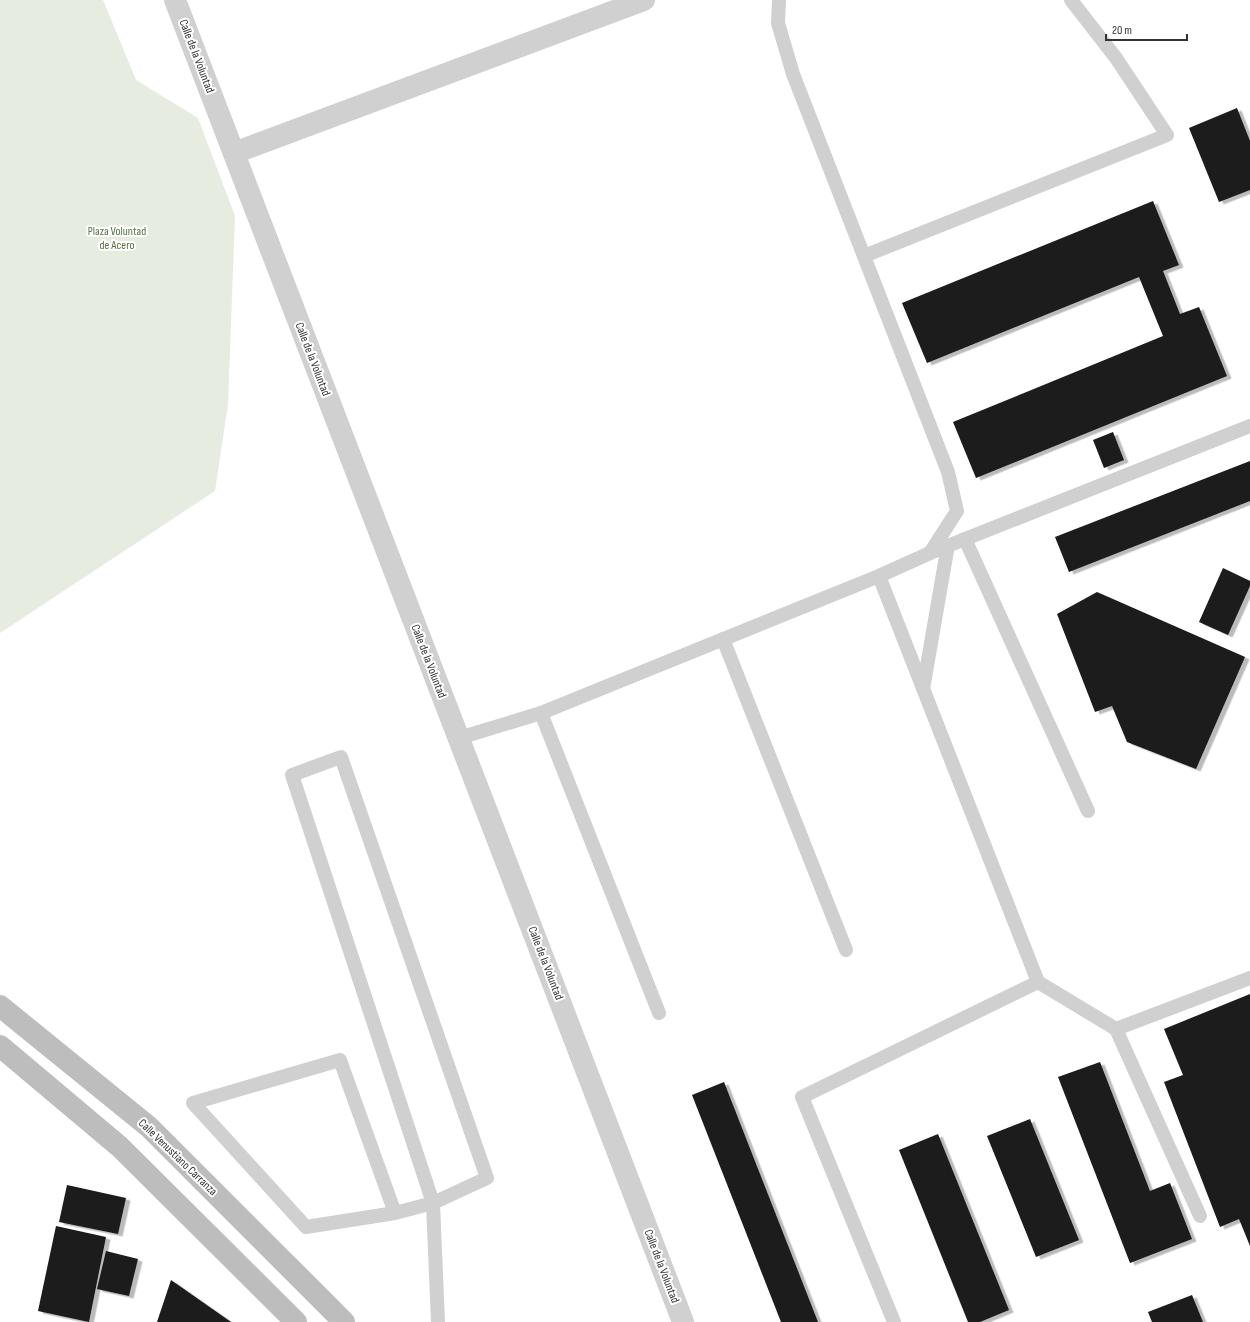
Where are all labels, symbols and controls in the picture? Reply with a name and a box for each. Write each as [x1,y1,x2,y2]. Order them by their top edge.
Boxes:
scale bar [1106,16,1187,42]
street label: Calle de la Voluntad [176,17,217,95]
text: 20 m [1112,23,1132,38]
park label: Plaza Voluntad de Acero [88,224,146,253]
street label: Calle de la Voluntad [292,320,333,398]
street label: Calle de la Voluntad [408,622,449,700]
street label: Calle de la Voluntad [525,924,566,1002]
street label: Calle Venustiano Carranza [135,1116,221,1199]
street label: Calle de la Voluntad [641,1227,682,1305]

